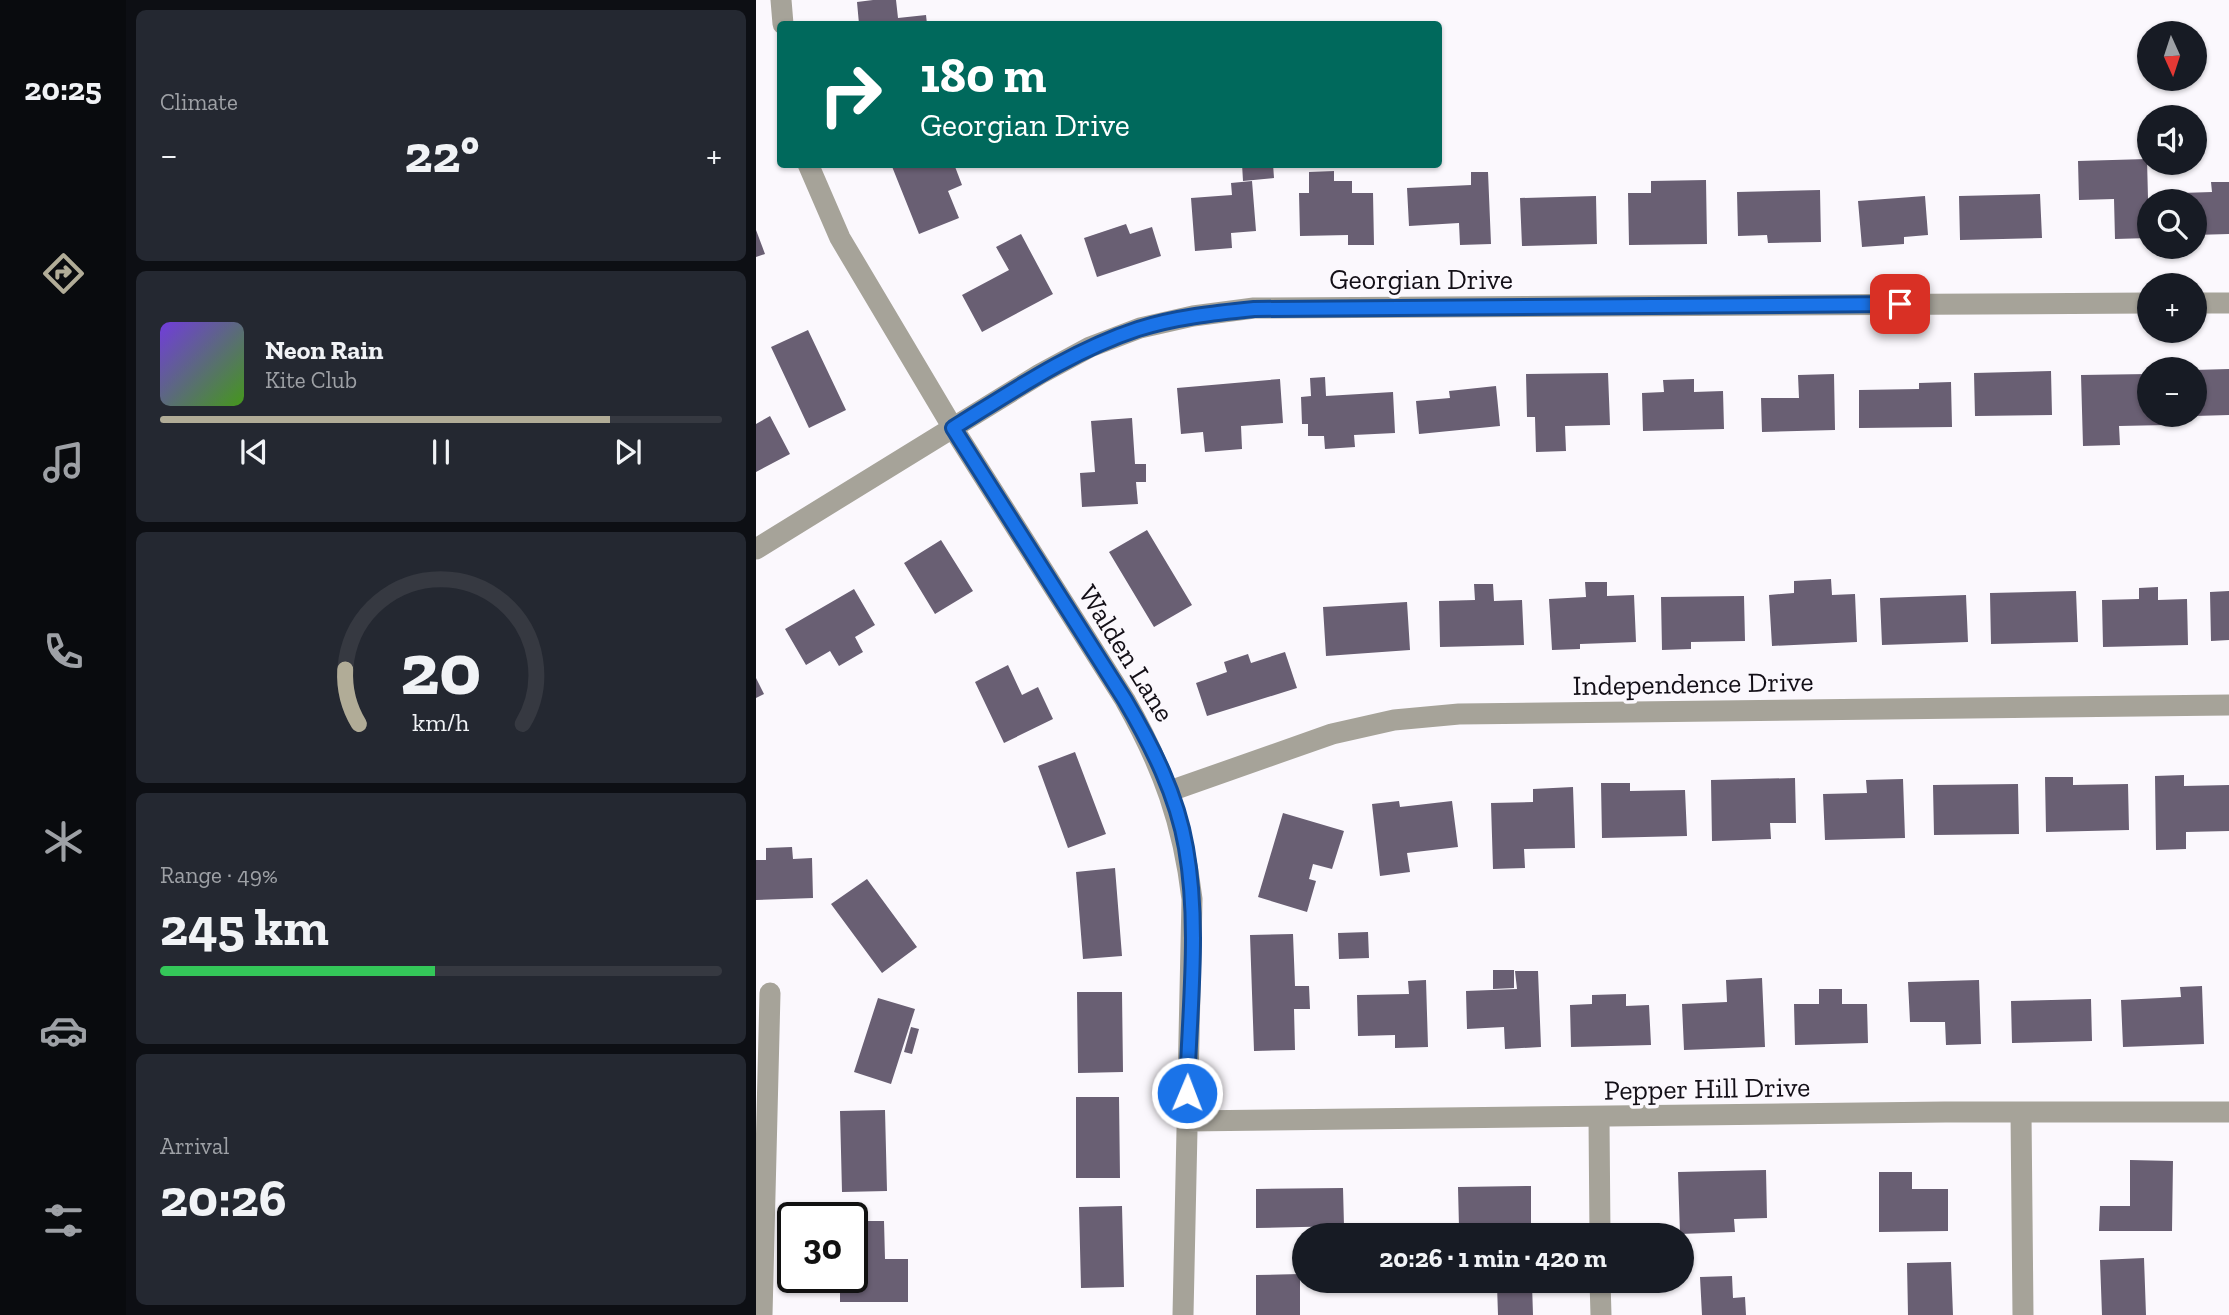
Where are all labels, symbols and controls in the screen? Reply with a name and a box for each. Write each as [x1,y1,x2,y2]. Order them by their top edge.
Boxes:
north arrow [2137,21,2207,91]
map controls [2137,21,2207,427]
text: 180 m [920,46,1047,105]
icon: right [805,49,896,140]
text: 20:25 [24,70,102,108]
text: Climate [160,88,238,116]
button: sound [2137,105,2207,175]
text: Georgian Drive [920,106,1130,144]
text: 22° [405,123,479,185]
text: − [160,132,178,178]
text: + [706,132,722,178]
button: search [2137,189,2207,259]
icon: directions [39,249,88,298]
street label: Georgian Drive [1329,263,1513,296]
button: + [2137,273,2207,343]
pin [1870,274,1930,334]
icon: arrive [1881,285,1919,323]
text: Neon Rain [265,334,383,366]
button: − [2137,357,2207,427]
text: Kite Club [265,366,357,394]
icon: previous [235,433,273,471]
icon: pause [422,433,460,471]
icon: next [609,433,647,471]
icon: music [39,438,88,487]
street label: Walden Lane [1072,579,1182,728]
text: 20 [400,625,482,713]
icon: phone [39,627,88,676]
street label: Independence Drive [1572,665,1814,702]
text: km/h [412,706,470,736]
icon: climate [39,817,88,866]
text: Range · 49% [160,861,278,889]
text: 245 km [160,896,329,958]
icon: car [39,1006,88,1055]
position arrow [1150,1056,1224,1130]
street label: Pepper Hill Drive [1604,1070,1810,1107]
text: Arrival [160,1132,229,1160]
text: 20:26 [160,1167,287,1229]
icon: filters [39,1196,88,1245]
speed limit sign: 30 [777,1202,868,1293]
text: 20:26 · 1 min · 420 m [1379,1242,1607,1274]

